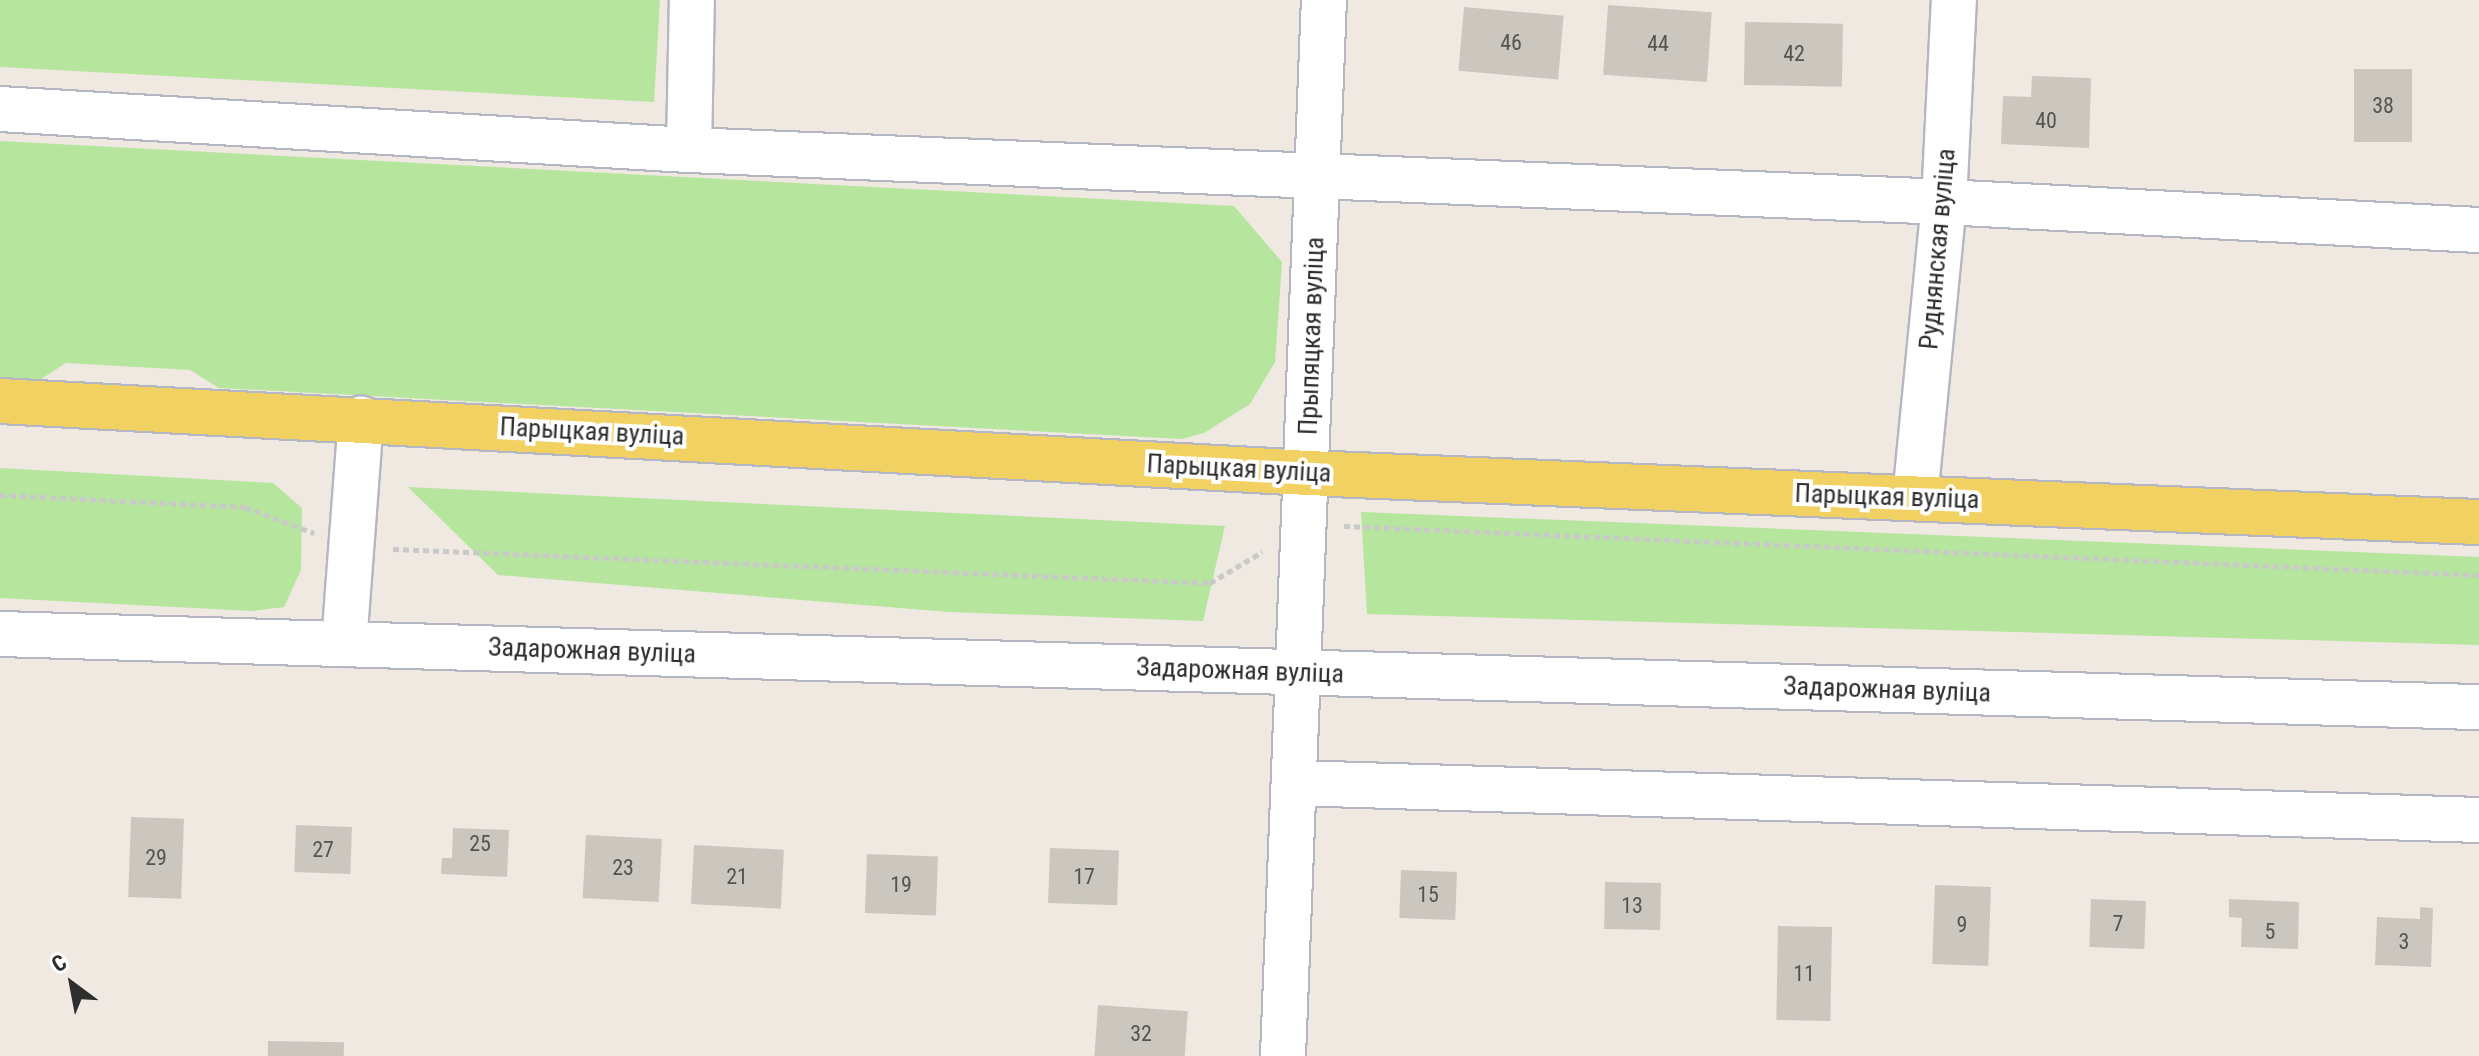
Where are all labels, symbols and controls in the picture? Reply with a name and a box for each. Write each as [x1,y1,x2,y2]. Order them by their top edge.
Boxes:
house number: 46 [1500,30,1522,56]
house number: 44 [1647,31,1669,57]
house number: 42 [1783,41,1805,67]
house number: 38 [2372,93,2394,119]
house number: 40 [2035,108,2057,134]
street label: Руднянская вуліца [1914,147,1962,351]
street label: Прыпяцкая вуліца [1293,236,1331,436]
street label: Парыцкая вуліца [499,412,685,452]
street label: Парыцкая вуліца [1146,449,1332,489]
street label: Парыцкая вуліца [1794,478,1980,516]
street label: Задарожная вуліца [488,632,696,670]
street label: Задарожная вуліца [1136,652,1344,690]
street label: Задарожная вуліца [1783,671,1991,709]
house number: 25 [469,831,491,857]
house number: 27 [312,837,334,863]
house number: 29 [145,845,167,871]
house number: 23 [612,855,634,881]
house number: 21 [726,864,748,890]
house number: 17 [1073,864,1095,890]
house number: 19 [890,872,912,898]
house number: 15 [1417,882,1439,908]
house number: 13 [1621,893,1643,919]
house number: 7 [2113,911,2123,937]
house number: 9 [1957,912,1967,938]
house number: 5 [2265,919,2275,945]
house number: 3 [2399,929,2409,955]
north arrow [32,944,112,1024]
text: С [47,949,71,977]
house number: 11 [1793,961,1815,987]
house number: 32 [1130,1021,1152,1047]

